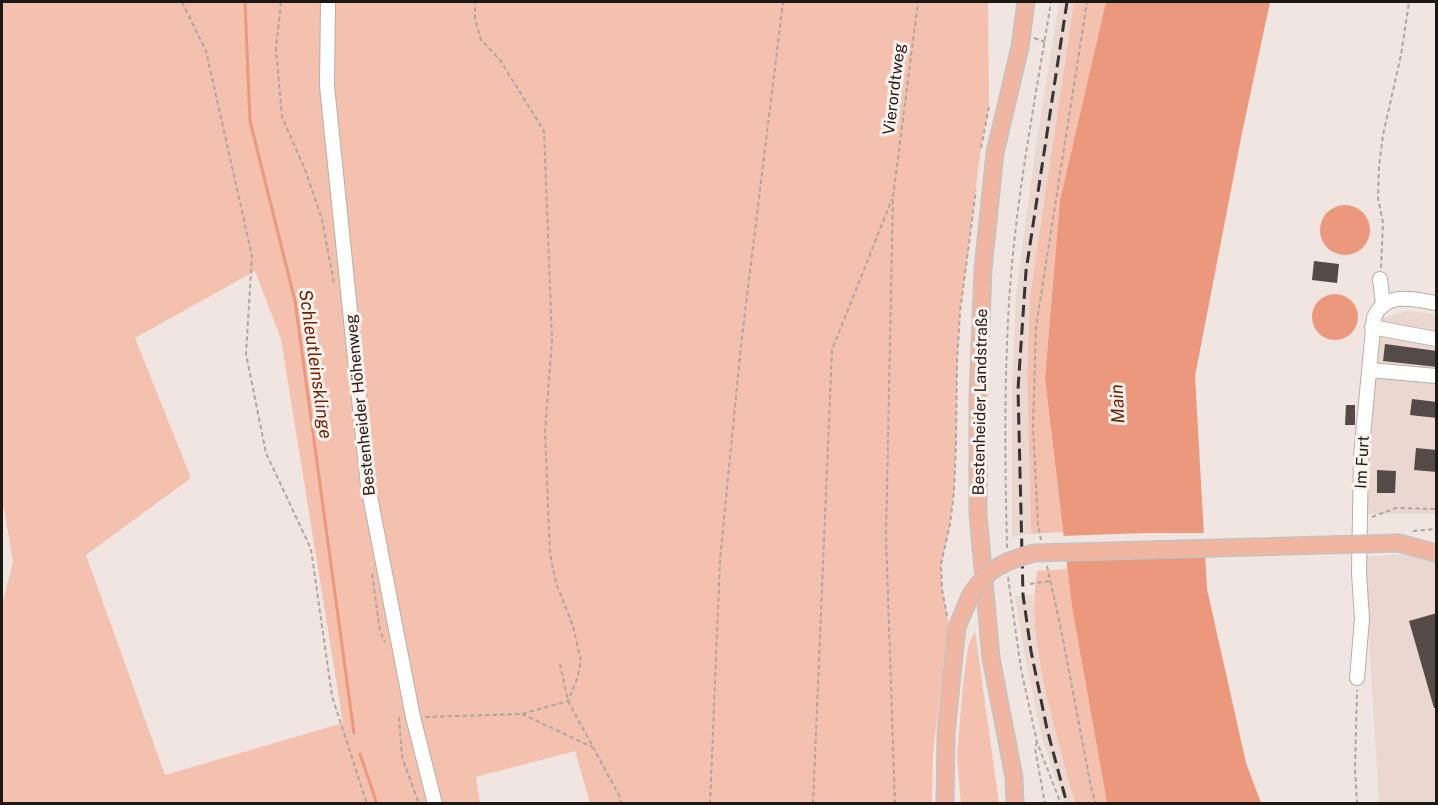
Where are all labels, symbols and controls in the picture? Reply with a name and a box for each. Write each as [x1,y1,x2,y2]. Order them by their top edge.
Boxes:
street label: Vierordtweg [879,42,909,136]
water label: Schleutleinsklinge [295,288,337,440]
street label: Bestenheider Landstraße [969,308,991,496]
street label: Bestenheider Höhenweg [341,313,379,497]
water label: Main [1105,384,1129,424]
street label: Im Furt [1351,435,1373,489]

